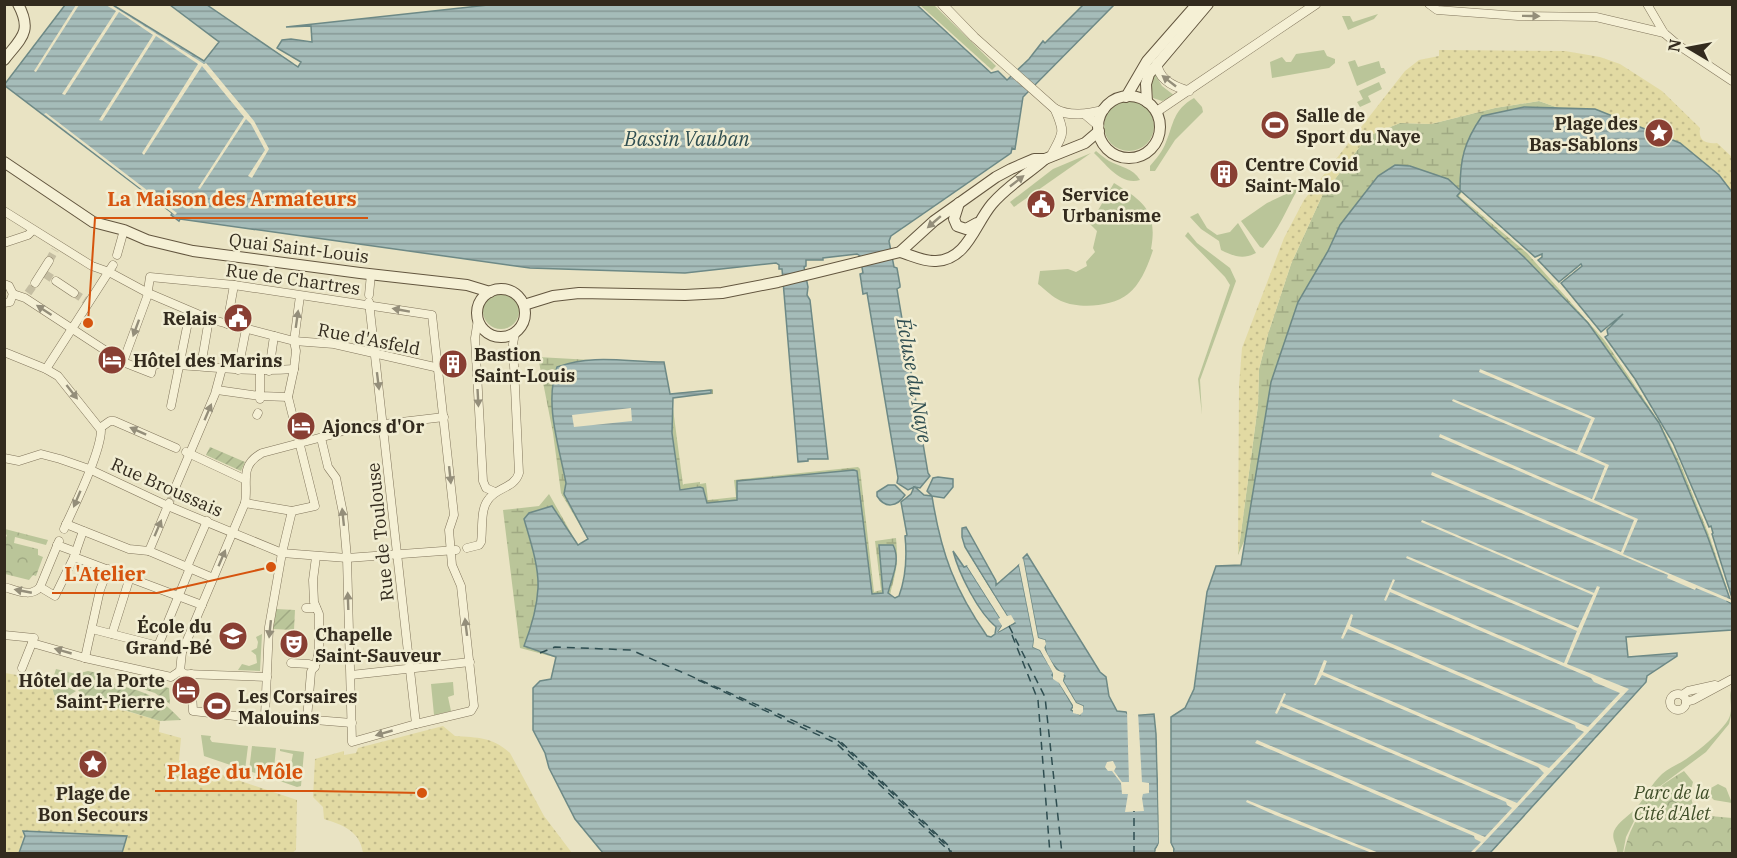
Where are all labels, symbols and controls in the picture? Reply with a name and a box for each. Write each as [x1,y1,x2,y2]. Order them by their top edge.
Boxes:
one-way arrow [1522,11,1541,21]
north arrow [1659,18,1719,78]
text: N [1663,37,1685,53]
one-way arrow [1161,76,1176,88]
place label: Salle de Sport du Naye [1296,104,1421,148]
sports icon: Salle de Sport du Naye [1259,109,1291,141]
place label: Plage des Bas-Sablons [1529,112,1638,156]
place icon: Plage des Bas-Sablons [1643,117,1675,149]
water label: Bassin Vauban [623,125,750,152]
place label: Centre Covid Saint-Malo [1245,153,1358,197]
building icon: Centre Covid Saint-Malo [1208,158,1240,190]
one-way arrow [1009,174,1025,187]
callout: La Maison des Armateurs [95,180,368,218]
place label: Service Urbanisme [1062,183,1161,227]
text: La Maison des Armateurs [107,185,357,212]
public building icon: Service Urbanisme [1025,188,1057,220]
one-way arrow [927,215,942,228]
street label: Quai Saint-Louis [228,228,370,268]
street label: Rue de Chartres [224,258,362,300]
public building icon: Relais [222,302,254,334]
one-way arrow [36,304,52,316]
one-way arrow [391,305,410,314]
place label: Relais [163,307,217,330]
one-way arrow [293,309,302,328]
water label: Écluse du Naye [891,314,939,445]
street label: Rue d'Asfeld [316,318,422,360]
one-way arrow [131,319,141,337]
place label: Bastion Saint-Louis [474,343,575,387]
hotel icon: Hôtel des Marins [96,344,128,376]
building icon: Bastion Saint-Louis [437,348,469,380]
place label: Hôtel des Marins [133,349,282,372]
one-way arrow [374,371,383,390]
one-way arrow [65,384,77,399]
one-way arrow [474,389,483,408]
one-way arrow [203,402,213,420]
hotel icon: Ajoncs d'Or [285,410,317,442]
place label: Ajoncs d'Or [322,415,424,438]
one-way arrow [129,427,146,436]
street label: Rue Broussais [107,452,227,522]
street label: Rue de Toulouse [361,462,399,602]
one-way arrow [445,465,455,484]
one-way arrow [72,491,82,509]
one-way arrow [338,508,348,527]
one-way arrow [153,519,163,537]
one-way arrow [218,549,227,567]
callout: L'Atelier [52,555,157,593]
text: L'Atelier [64,560,146,587]
one-way arrow [13,586,32,595]
one-way arrow [344,592,353,611]
place label: École du Grand-Bé [126,614,212,659]
one-way arrow [461,618,470,637]
school or university icon: École du Grand-Bé [217,620,249,652]
one-way arrow [265,620,275,639]
place label: Chapelle Saint-Sauveur [315,623,441,667]
theatre icon: Chapelle Saint-Sauveur [278,628,310,660]
one-way arrow [54,646,73,656]
place label: Hôtel de la Porte Saint-Pierre [19,669,165,713]
hotel icon: Hôtel de la Porte Saint-Pierre [170,674,202,706]
place label: Les Corsaires Malouins [238,685,357,729]
sports icon: Les Corsaires Malouins [201,690,233,722]
one-way arrow [375,729,393,738]
place icon: Plage de Bon Secours [77,748,109,780]
callout: Plage du Môle [155,753,315,791]
text: Plage du Môle [167,758,303,785]
park label: Parc de la Cité d'Alet [1633,781,1711,825]
place label: Plage de Bon Secours [38,782,148,826]

